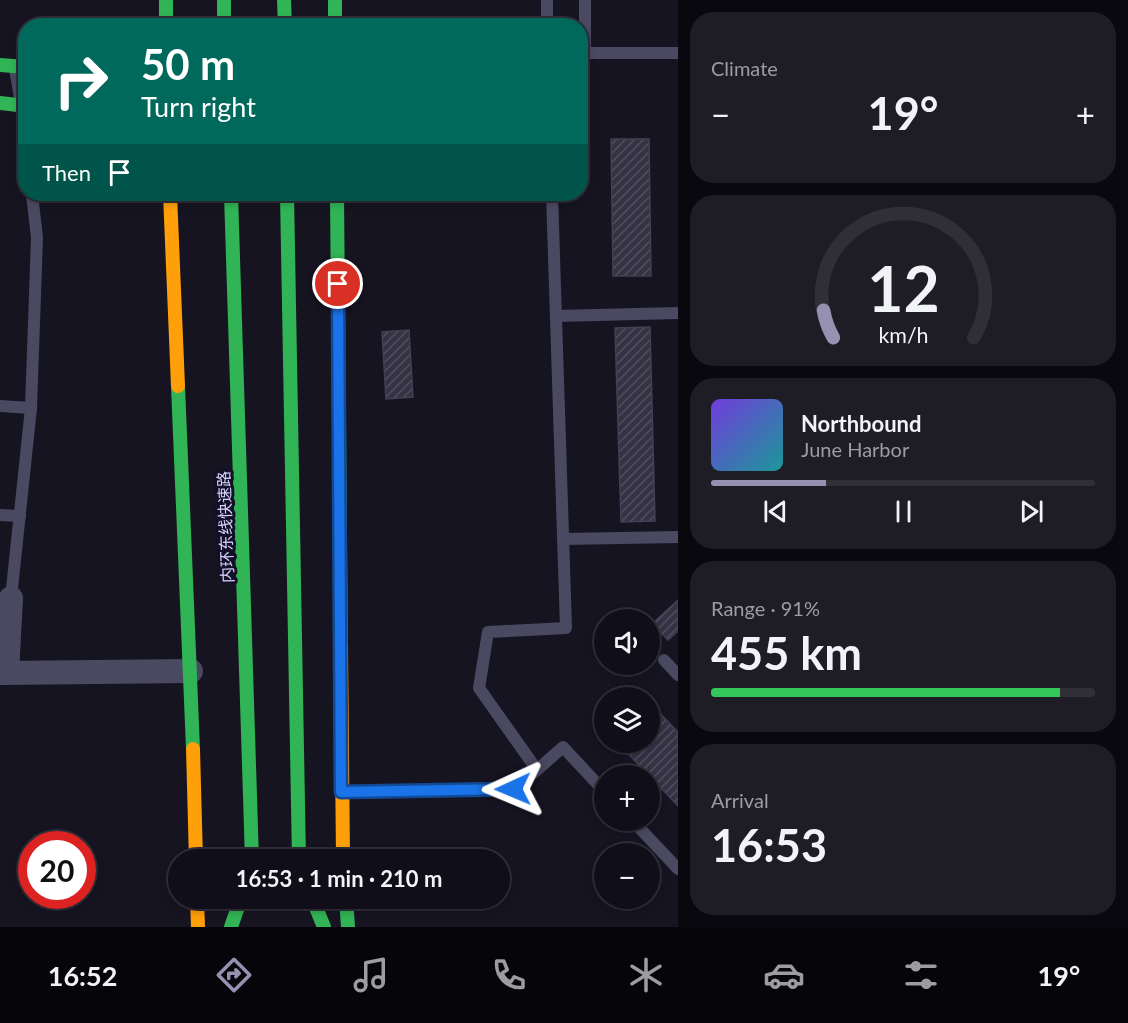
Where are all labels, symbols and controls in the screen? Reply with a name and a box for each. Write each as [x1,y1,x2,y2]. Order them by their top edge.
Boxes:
text: 50 m [141,39,235,89]
icon: right [42,42,120,120]
text: Climate [711,56,778,80]
text: 19° [868,86,938,140]
text: Turn right [141,90,256,123]
text: − [711,94,730,134]
text: + [1076,94,1095,134]
icon: arrive [103,156,136,189]
text: Then [42,159,91,186]
text: 12 [867,250,939,325]
pin [312,258,363,309]
icon: arrive [321,267,354,300]
text: km/h [878,322,928,348]
text: Northbound [801,410,921,437]
text: June Harbor [801,437,909,461]
street label: 内环东线快速路 [214,471,236,583]
icon: previous [759,495,792,528]
icon: pause [887,495,920,528]
icon: next [1015,495,1048,528]
text: Range · 91% [711,596,820,620]
map controls [594,609,660,909]
button: sound [594,609,660,675]
text: 455 km [711,626,862,680]
button: layers [594,687,660,753]
position arrow [481,757,545,821]
button: + [594,765,660,831]
text: Arrival [711,788,769,812]
text: 16:53 [711,818,827,872]
speed limit sign: 20 [18,831,96,909]
button: − [594,843,660,909]
text: 16:53 · 1 min · 210 m [236,865,442,892]
icon: directions [213,954,255,996]
icon: music [350,954,392,996]
icon: phone [488,954,530,996]
icon: climate [625,954,667,996]
icon: car [763,954,805,996]
icon: filters [900,954,942,996]
text: 16:52 [48,959,117,992]
text: 19° [1038,959,1080,992]

